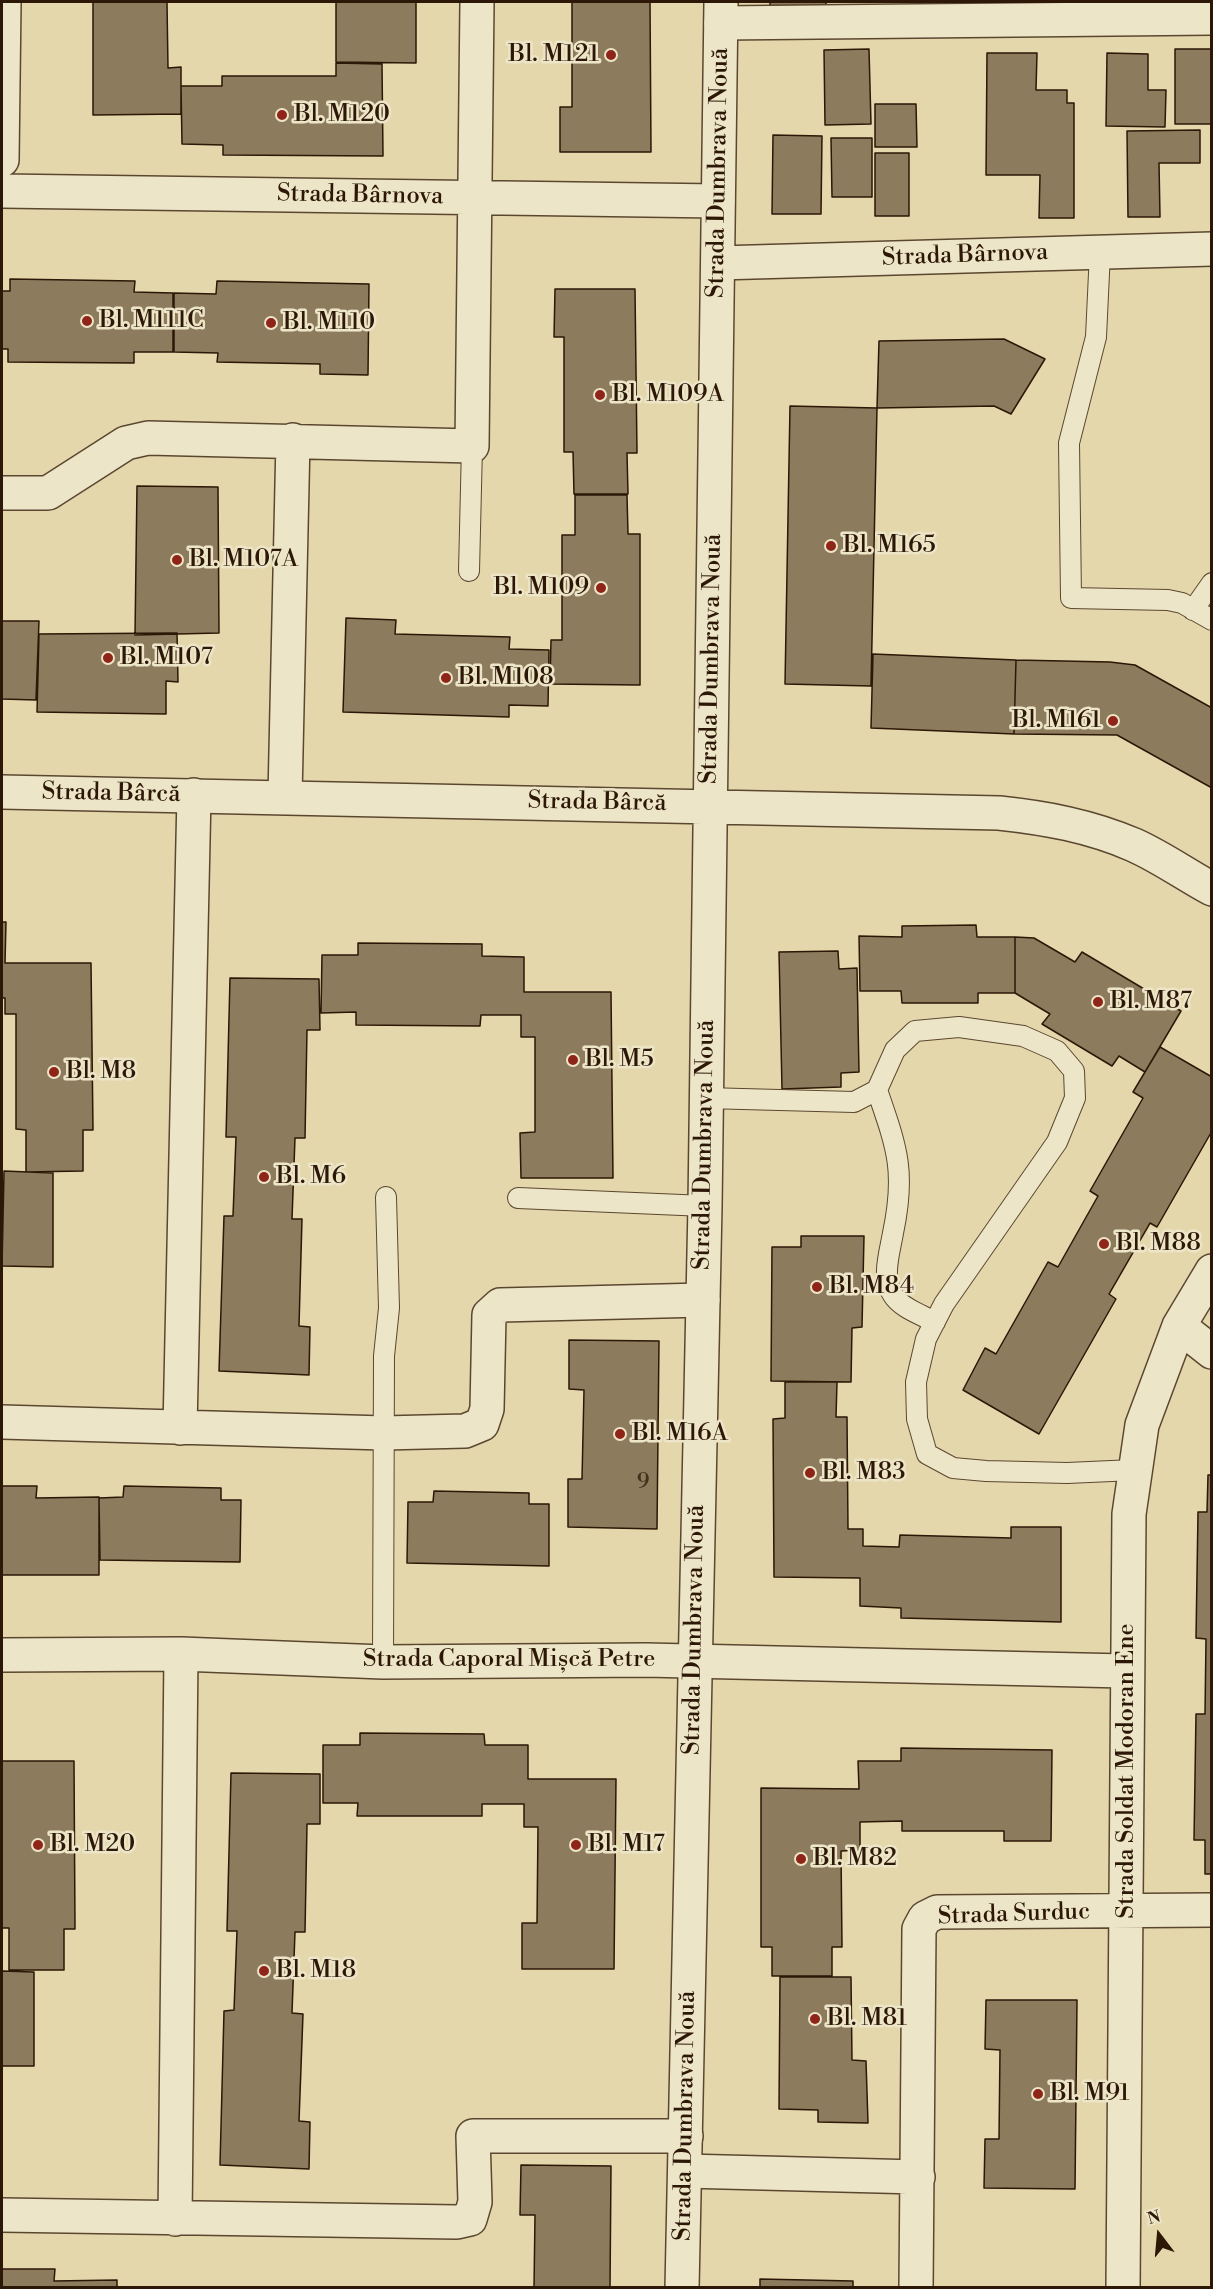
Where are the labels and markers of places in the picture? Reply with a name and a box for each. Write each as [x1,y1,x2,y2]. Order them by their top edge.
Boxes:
place label: Bl. M121 [508,41,599,69]
marker: Bl. M121 [604,48,618,62]
place label: Bl. M120 [294,101,390,129]
marker: Bl. M120 [275,108,289,122]
place label: Bl. M111C [99,307,204,335]
place label: Bl. M110 [283,309,375,337]
marker: Bl. M111C [80,314,94,328]
marker: Bl. M110 [264,316,278,330]
place label: Bl. M109A [612,381,724,409]
marker: Bl. M109A [593,388,607,402]
place label: Bl. M165 [843,532,936,560]
marker: Bl. M165 [824,539,838,553]
place label: Bl. M107A [189,546,298,574]
marker: Bl. M107A [170,553,184,567]
place label: Bl. M109 [493,574,589,602]
marker: Bl. M109 [594,581,608,595]
place label: Bl. M107 [120,644,213,672]
marker: Bl. M107 [101,651,115,665]
place label: Bl. M108 [458,664,554,692]
marker: Bl. M108 [439,671,453,685]
place label: Bl. M161 [1012,707,1101,735]
marker: Bl. M161 [1106,714,1120,728]
place label: Bl. M87 [1110,988,1192,1016]
marker: Bl. M87 [1091,995,1105,1009]
place label: Bl. M5 [585,1046,654,1074]
marker: Bl. M5 [566,1053,580,1067]
place label: Bl. M8 [66,1058,136,1086]
marker: Bl. M8 [47,1065,61,1079]
place label: Bl. M6 [276,1163,346,1191]
marker: Bl. M6 [257,1170,271,1184]
place label: Bl. M88 [1116,1230,1201,1258]
marker: Bl. M88 [1097,1237,1111,1251]
place label: Bl. M84 [829,1273,914,1301]
marker: Bl. M84 [810,1280,824,1294]
place label: Bl. M16A [632,1420,728,1448]
marker: Bl. M16A [613,1427,627,1441]
place label: Bl. M83 [822,1459,906,1487]
marker: Bl. M83 [803,1466,817,1480]
place label: Bl. M20 [50,1831,135,1859]
place label: Bl. M17 [588,1831,665,1859]
marker: Bl. M20 [31,1838,45,1852]
marker: Bl. M17 [569,1838,583,1852]
place label: Bl. M82 [813,1845,897,1873]
marker: Bl. M82 [794,1852,808,1866]
place label: Bl. M18 [276,1957,356,1985]
marker: Bl. M18 [257,1964,271,1978]
place label: Bl. M81 [827,2005,907,2033]
marker: Bl. M81 [808,2012,822,2026]
place label: Bl. M91 [1050,2080,1130,2108]
marker: Bl. M91 [1031,2087,1045,2101]

